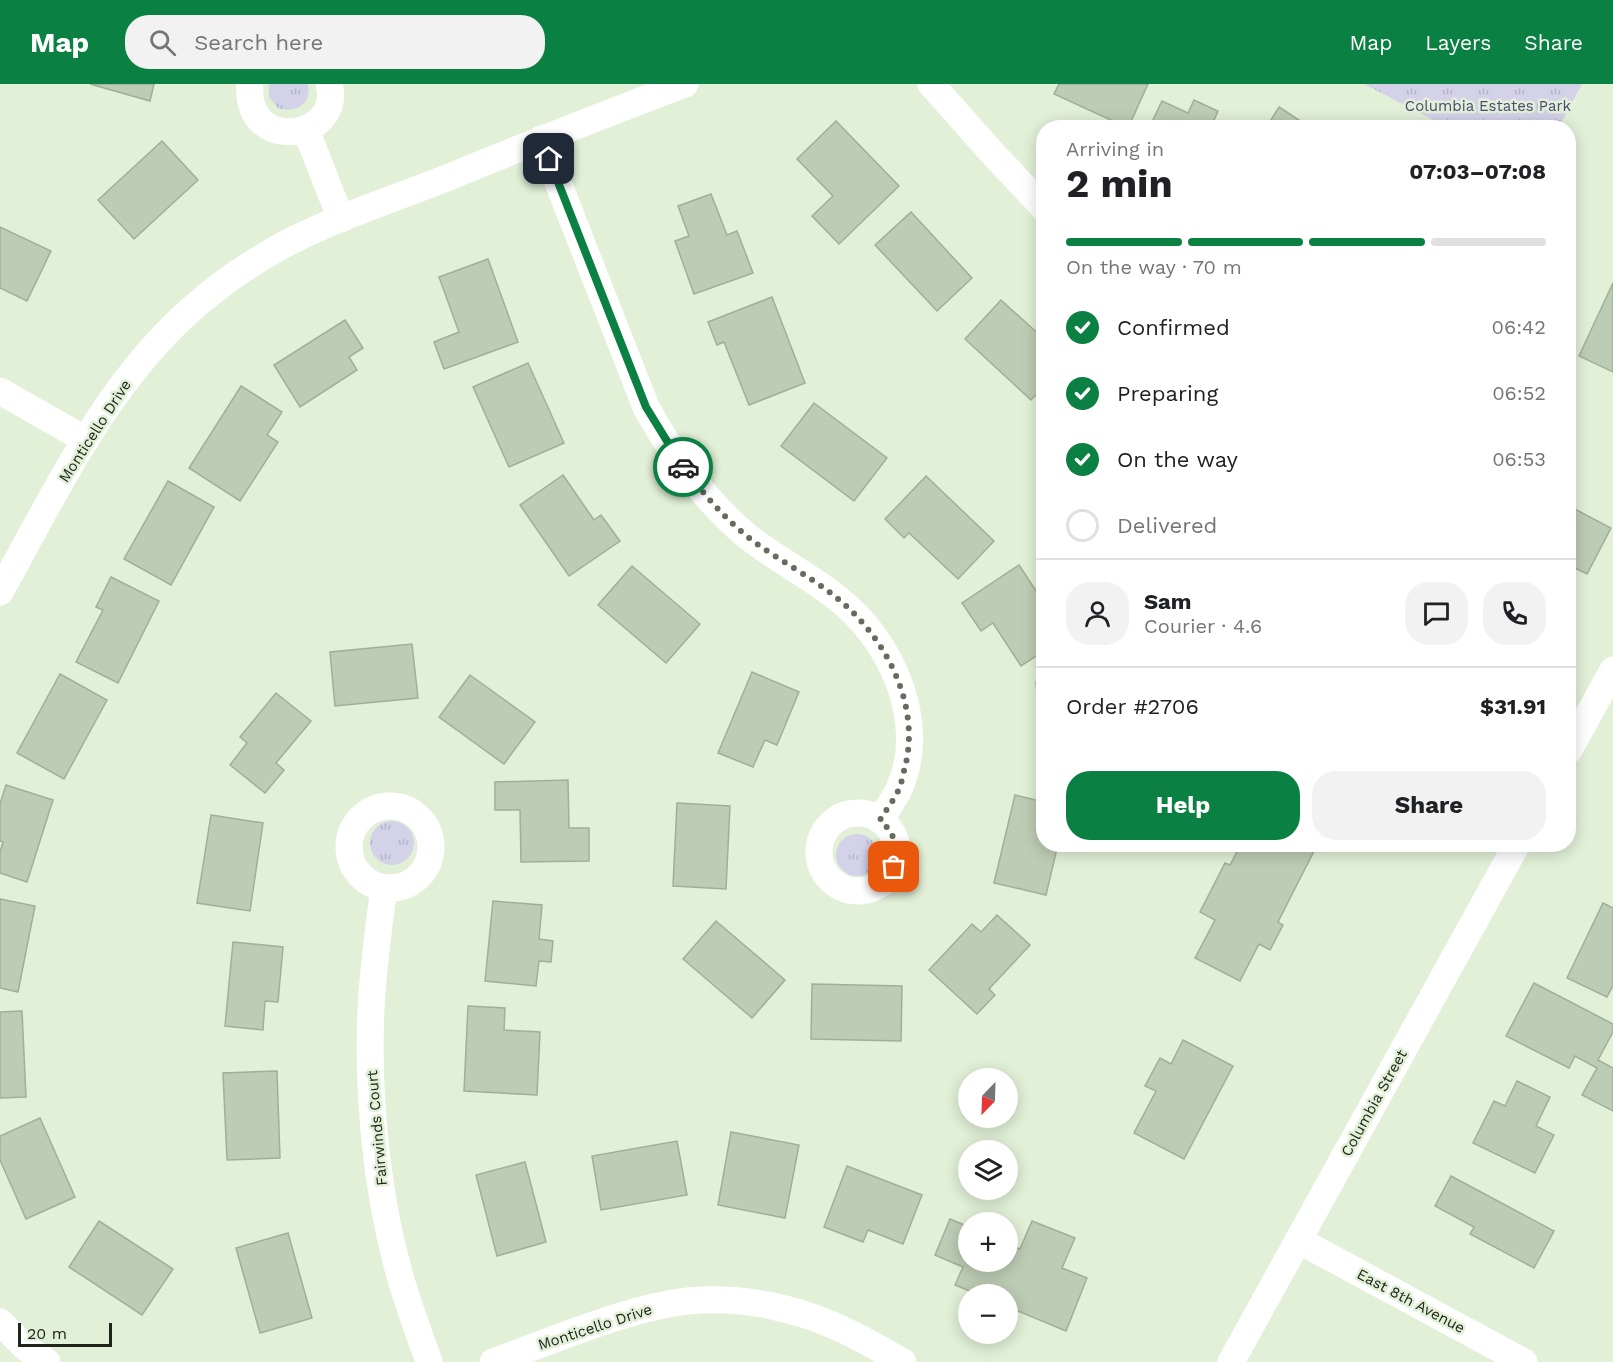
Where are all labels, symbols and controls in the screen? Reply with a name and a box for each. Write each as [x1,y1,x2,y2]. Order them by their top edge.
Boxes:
search box [125,15,545,69]
text: Map [30,26,89,59]
icon: search [146,26,179,59]
text: Search here [194,30,323,55]
text: Map [1349,30,1392,55]
text: Layers [1425,30,1491,55]
text: Share [1524,30,1583,55]
park label: Columbia Estates Park [1405,97,1572,115]
pin [523,133,574,184]
text: Arriving in [1066,137,1164,161]
icon: home [532,142,565,175]
text: 07:03–07:08 [1409,159,1546,184]
text: 2 min [1066,161,1173,206]
text: On the way · 70 m [1066,255,1242,279]
icon: check [1066,311,1099,344]
text: Confirmed [1117,315,1230,340]
text: 06:42 [1492,315,1546,339]
street label: Monticello Drive [55,376,135,486]
icon: check [1066,377,1099,410]
text: Preparing [1117,381,1218,406]
text: 06:52 [1492,381,1546,405]
courier [653,437,713,497]
icon: check [1066,443,1099,476]
text: On the way [1117,447,1238,472]
text: 06:53 [1492,447,1546,471]
icon: car [667,451,700,484]
text: Delivered [1117,513,1217,538]
button: person [1066,582,1129,645]
button: chat [1405,582,1468,645]
button: phone [1483,582,1546,645]
text: Sam [1144,589,1192,614]
text: Courier · 4.6 [1144,614,1262,638]
text: Order #2706 [1066,694,1199,719]
text: $31.91 [1480,694,1546,719]
button: Help [1066,771,1300,840]
button: Share [1312,771,1546,840]
pin [868,841,919,892]
icon: bag [877,850,910,883]
street label: Columbia Street [1337,1046,1411,1160]
north arrow [958,1068,1018,1128]
map controls [958,1068,1018,1344]
street label: Fairwinds Court [363,1069,391,1186]
button: layers [958,1140,1018,1200]
button: + [958,1212,1018,1272]
street label: East 8th Avenue [1354,1265,1468,1337]
button: − [958,1284,1018,1344]
street label: Monticello Drive [536,1300,654,1354]
scale bar [18,1320,112,1348]
text: 20 m [27,1324,67,1343]

